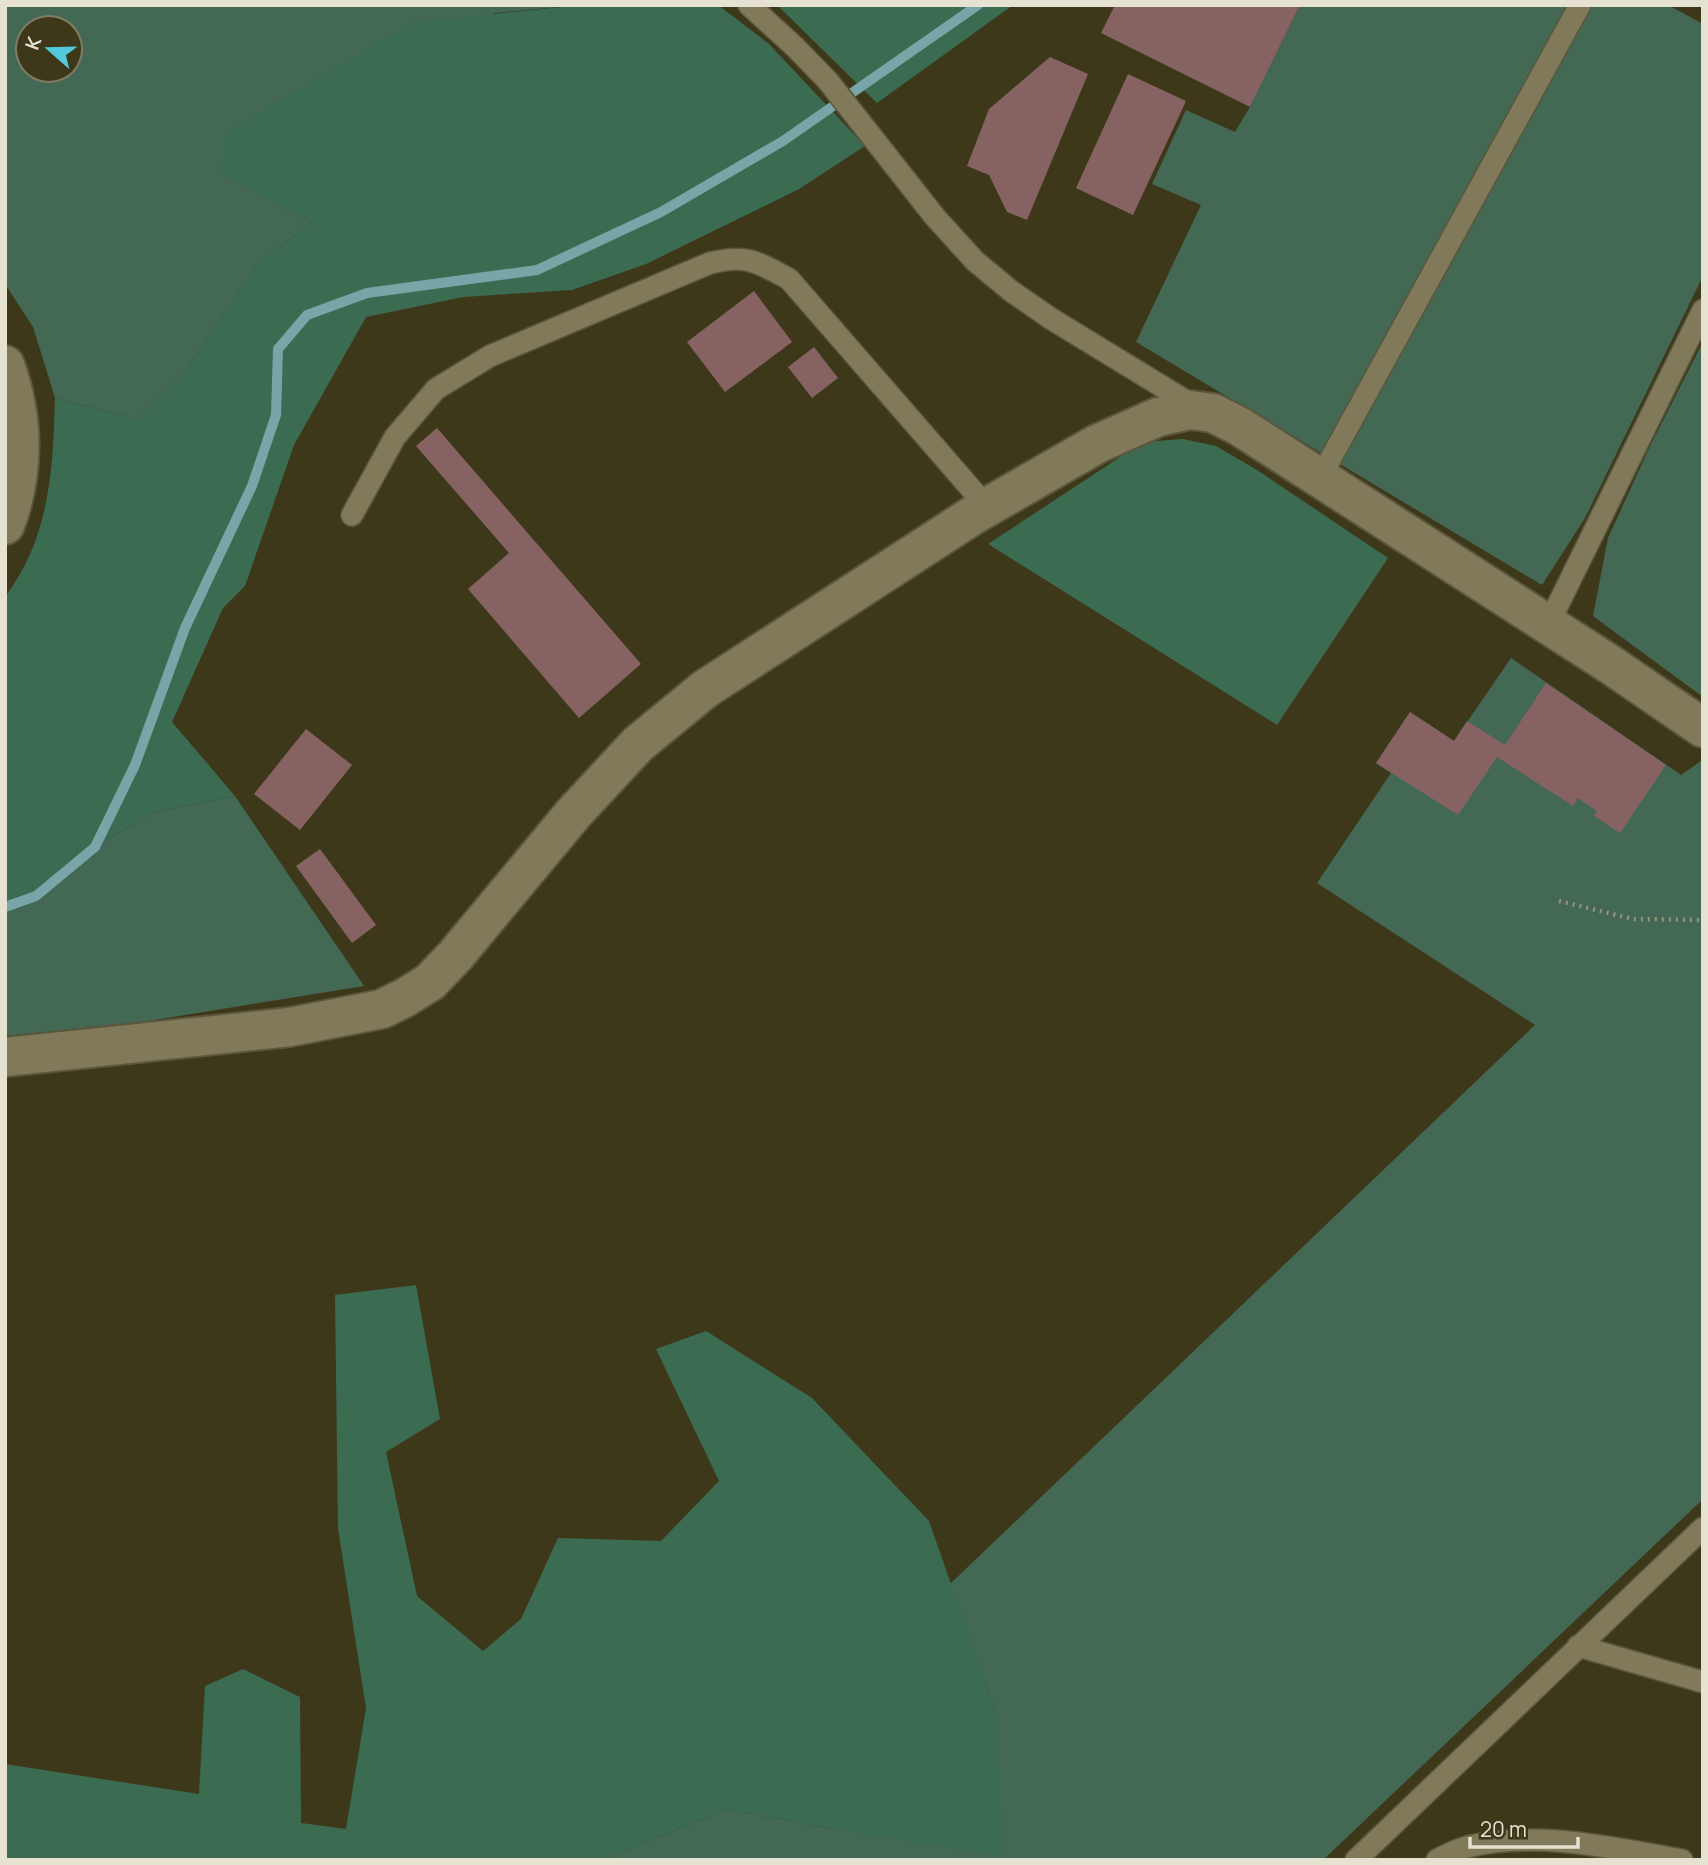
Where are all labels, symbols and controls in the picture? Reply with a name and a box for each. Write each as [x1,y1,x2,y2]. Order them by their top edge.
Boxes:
north arrow [14,14,84,84]
text: K [19,32,48,53]
scale bar [1470,1806,1578,1850]
text: 20 m [1480,1815,1527,1843]

